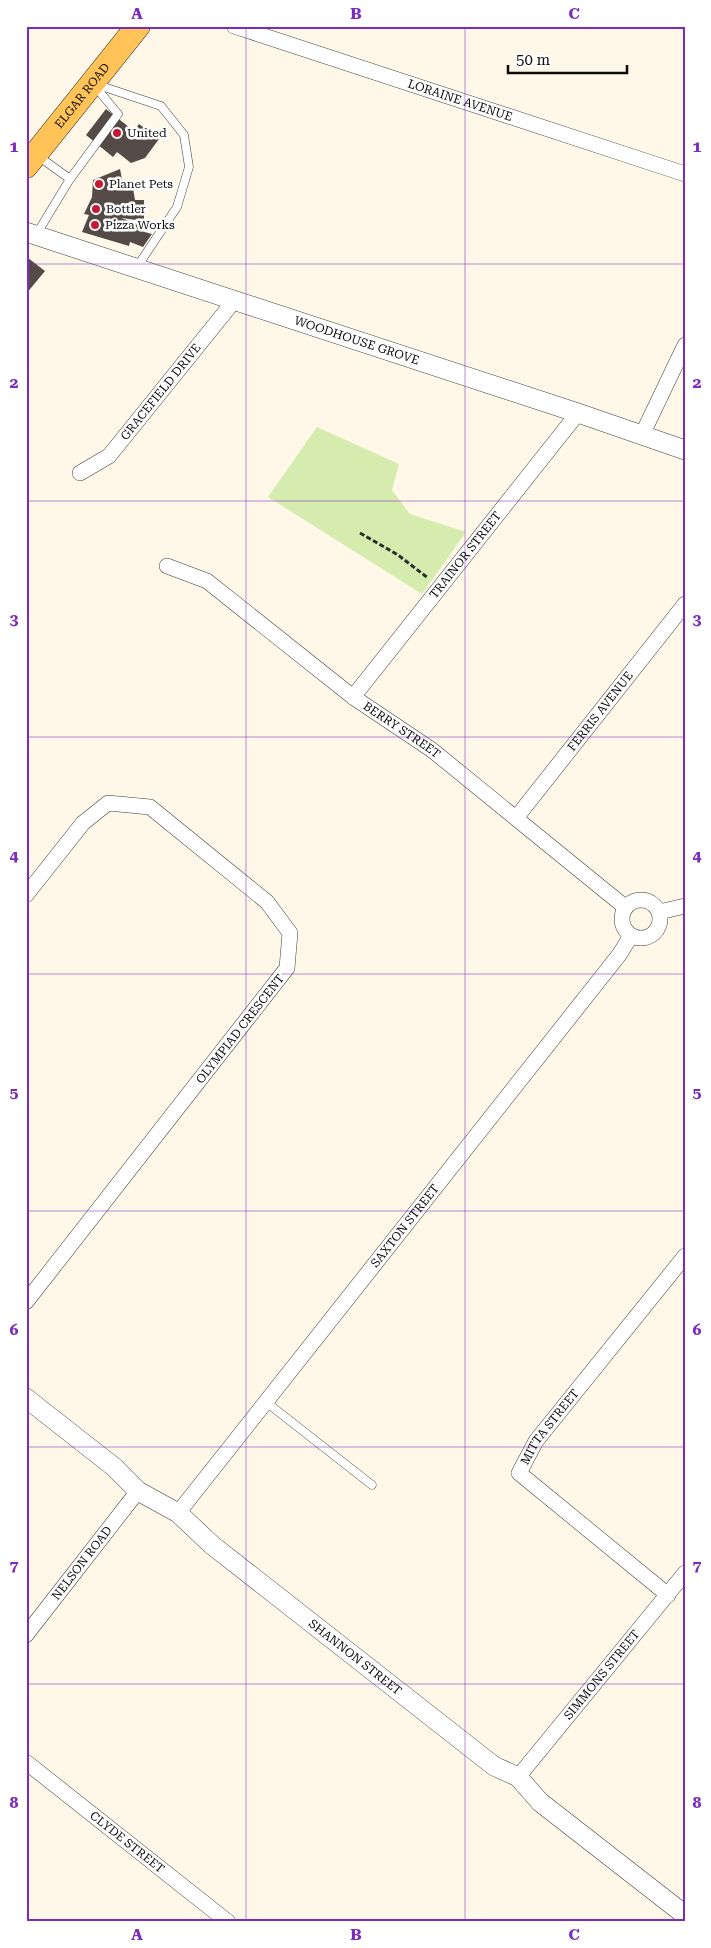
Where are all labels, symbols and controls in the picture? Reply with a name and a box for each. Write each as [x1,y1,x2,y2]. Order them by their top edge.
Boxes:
text: A [131,4,143,23]
text: B [350,4,362,23]
text: C [568,4,580,23]
scale bar [508,42,627,74]
text: 50 m [516,51,551,69]
street label: ELGAR ROAD [52,60,113,131]
street label: LORAINE AVENUE [406,76,514,124]
place label: United [127,126,167,140]
marker: United [111,127,123,139]
text: 1 [10,137,19,156]
text: 1 [693,137,702,156]
place label: Planet Pets [109,177,173,191]
marker: Planet Pets [93,178,105,190]
place label: Bottler [106,202,146,216]
marker: Bottler [90,203,102,215]
place label: Pizza Works [105,218,175,232]
marker: Pizza Works [89,219,101,231]
street label: WOODHOUSE GROVE [292,313,421,367]
street label: GRACEFIELD DRIVE [118,341,204,443]
text: 2 [10,373,19,392]
text: 2 [693,373,702,392]
street label: TRAINOR STREET [427,509,504,601]
text: 3 [10,610,19,629]
text: 3 [693,610,702,629]
street label: FERRIS AVENUE [565,669,636,754]
street label: BERRY STREET [360,699,443,761]
text: 4 [10,846,19,865]
text: 4 [693,846,702,865]
street label: OLYMPIAD CRESCENT [193,972,287,1086]
text: 5 [10,1083,19,1102]
text: 5 [693,1083,702,1102]
street label: SAXTON STREET [368,1182,442,1270]
text: 6 [10,1320,19,1339]
text: 6 [693,1320,702,1339]
street label: MITTA STREET [518,1387,582,1467]
street label: NELSON ROAD [49,1524,115,1603]
text: 7 [10,1556,19,1575]
text: 7 [693,1556,702,1575]
street label: SHANNON STREET [306,1616,404,1698]
street label: SIMMONS STREET [561,1627,642,1722]
text: 8 [10,1793,19,1812]
text: 8 [693,1793,702,1812]
street label: CLYDE STREET [87,1808,167,1876]
text: A [131,1925,143,1944]
text: B [350,1925,362,1944]
text: C [568,1925,580,1944]

